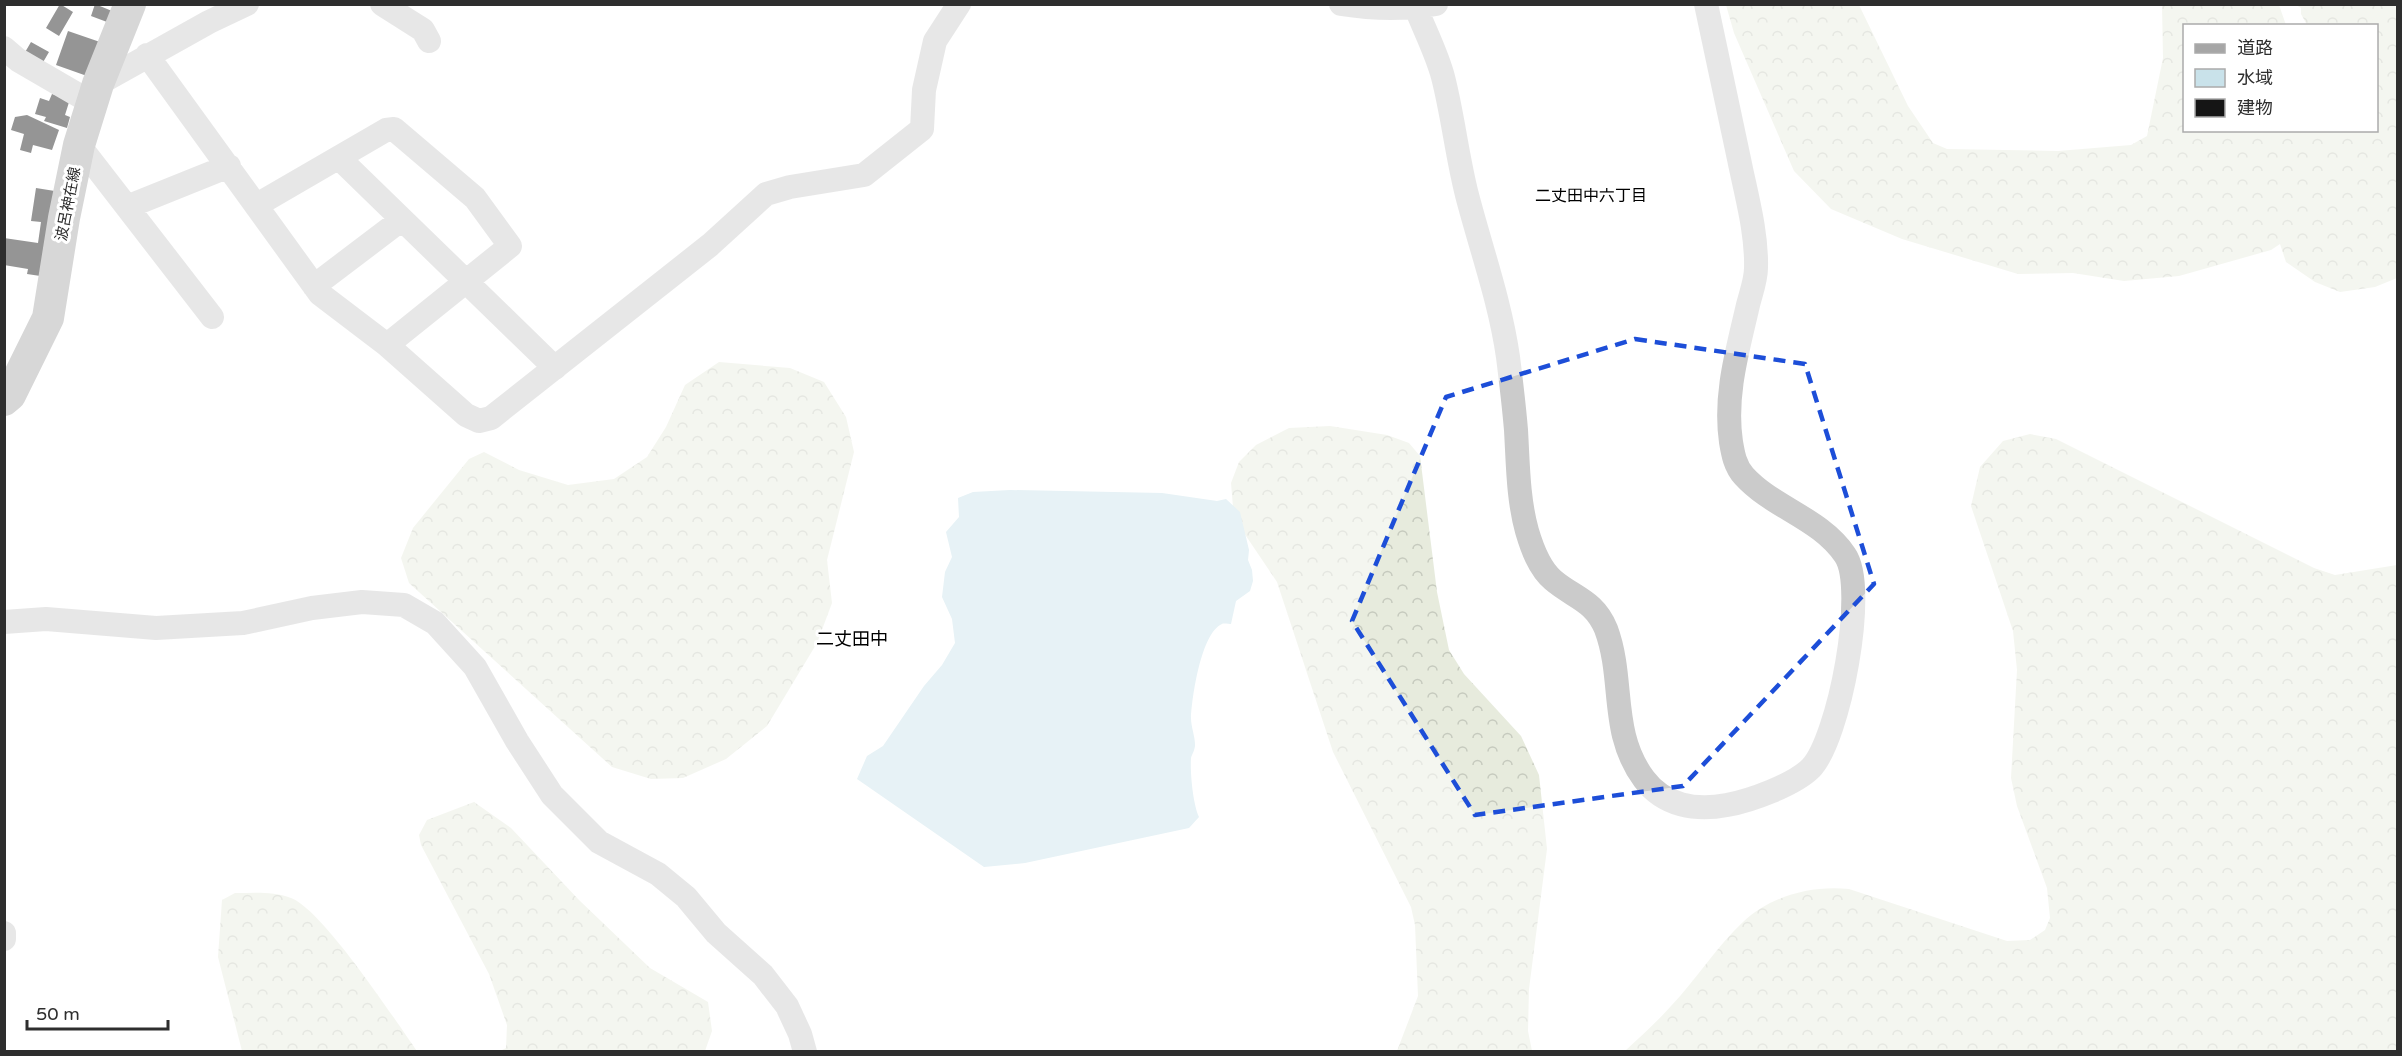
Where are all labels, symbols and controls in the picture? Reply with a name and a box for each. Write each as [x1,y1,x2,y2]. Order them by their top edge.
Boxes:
legend [2183,24,2378,132]
text: 道路 [2237,37,2273,59]
text: 水域 [2237,67,2273,89]
text: 建物 [2237,97,2273,119]
street label: 波呂神在線 [52,165,84,243]
district label: 二丈田中六丁目 [1535,186,1647,206]
district label: 二丈田中 [816,628,888,650]
scale bar [27,993,168,1031]
text: 50 m [36,1003,80,1025]

